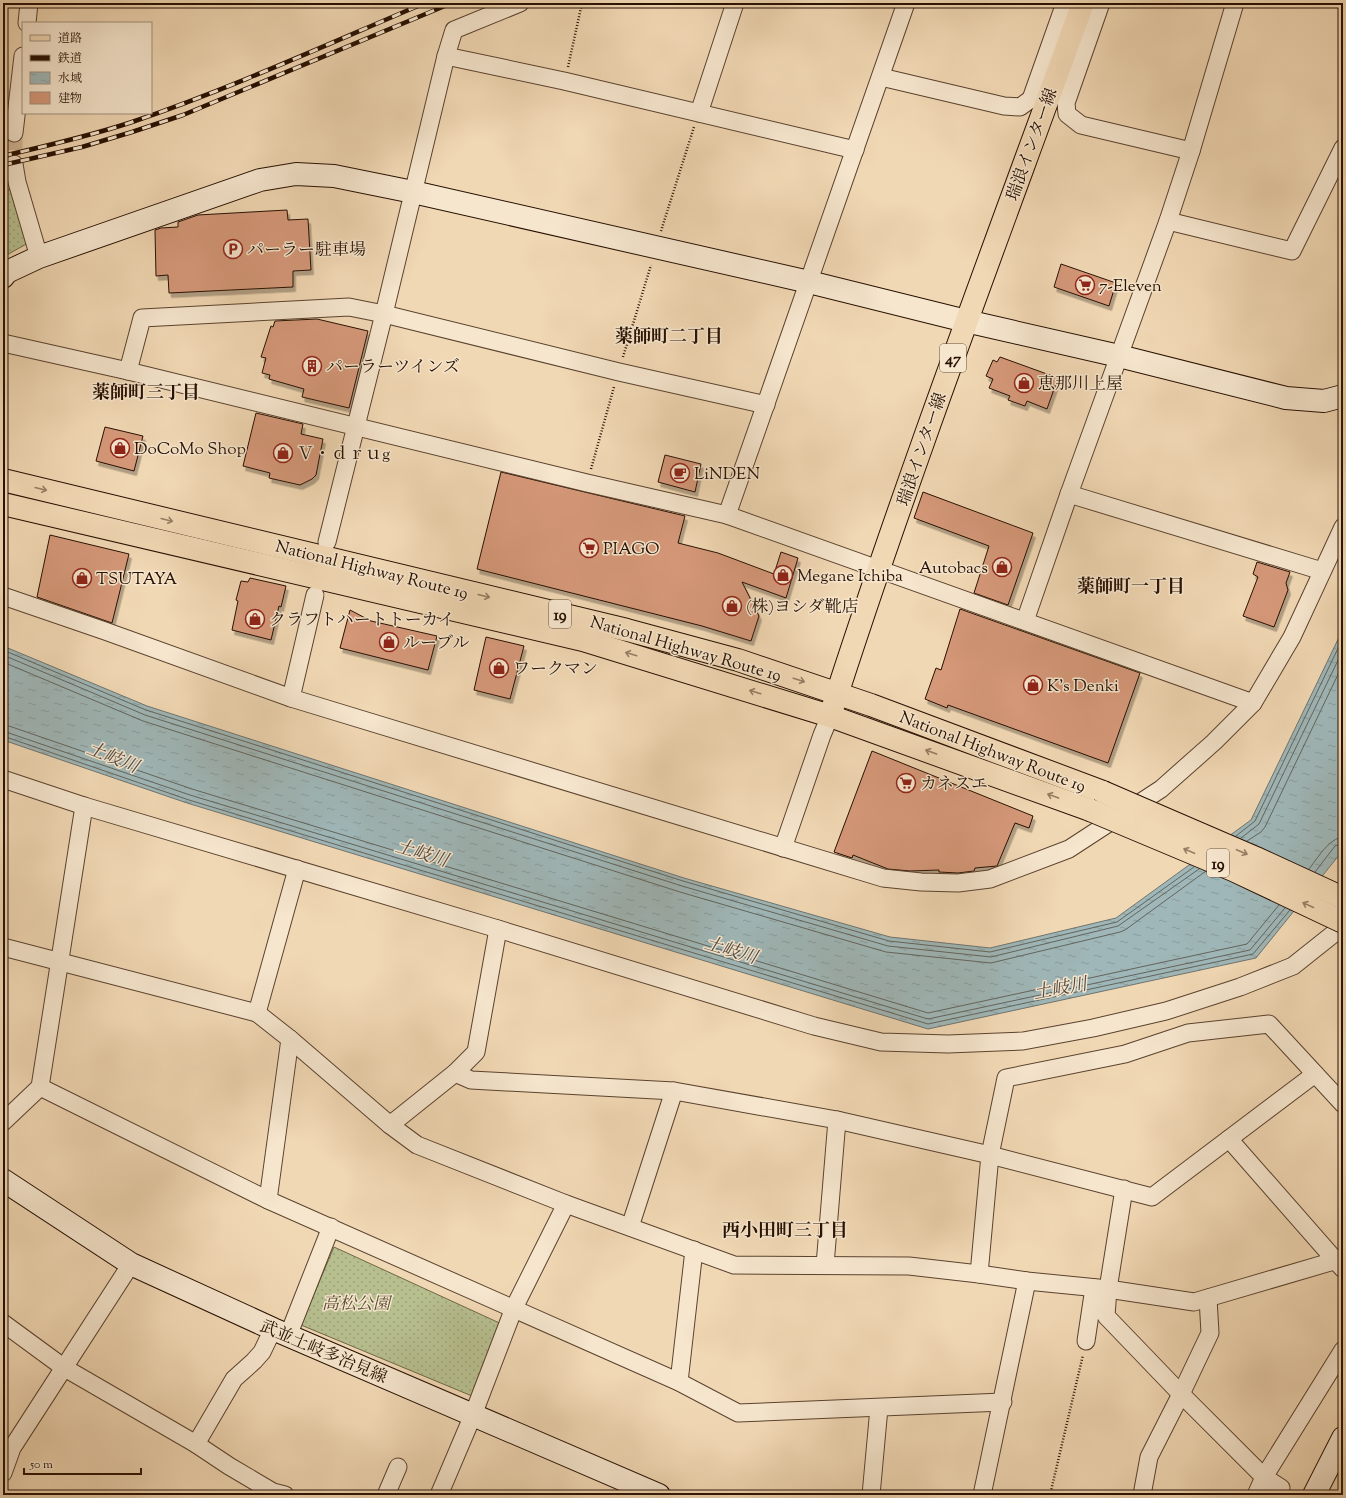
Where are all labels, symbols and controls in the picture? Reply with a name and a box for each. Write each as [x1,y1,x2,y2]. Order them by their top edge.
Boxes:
legend [22,22,152,114]
text: 道路 [58,30,82,48]
text: 鉄道 [57,50,82,68]
text: 水域 [58,70,82,88]
street label: 瑞浪インター線 [1001,85,1064,204]
text: 建物 [58,90,82,108]
parking icon: パーラー駐車場 [222,238,244,260]
place label: パーラー駐車場 [247,239,366,263]
supermarket icon: 7-Eleven [1074,274,1096,296]
place label: 7-Eleven [1099,275,1162,299]
district label: 薬師町二丁目 [615,325,723,351]
road number: 47 [940,344,966,372]
building icon: パーラーツインズ [301,355,323,377]
place label: パーラーツインズ [326,356,460,380]
shop icon: 恵那川上屋 [1013,372,1035,394]
place label: 恵那川上屋 [1038,373,1123,397]
district label: 薬師町三丁目 [92,381,200,407]
street label: 瑞浪インター線 [892,390,953,509]
shop icon: DoCoMo Shop [109,437,131,459]
place label: DoCoMo Shop [134,438,246,462]
shop icon: Ｖ・ｄｒｕg [272,442,294,464]
place label: Ｖ・ｄｒｕg [297,443,390,467]
cafe icon: LiNDEN [669,462,691,484]
place label: LiNDEN [694,463,760,487]
one-way arrow [34,486,47,494]
one-way arrow [161,516,174,524]
street label: National Highway Route 19 [273,535,470,607]
supermarket icon: PIAGO [578,537,600,559]
place label: PIAGO [603,538,660,562]
shop icon: Autobacs [991,556,1013,578]
place label: Autobacs [919,557,988,581]
shop icon: Megane Ichiba [772,564,794,586]
place label: Megane Ichiba [797,565,903,589]
shop icon: TSUTAYA [71,567,93,589]
place label: TSUTAYA [96,568,177,592]
district label: 薬師町一丁目 [1077,575,1185,601]
one-way arrow [477,592,490,600]
shop icon: (株)ヨシダ靴店 [721,595,743,617]
place label: (株)ヨシダ靴店 [746,596,858,620]
road number: 19 [549,600,571,628]
shop icon: クラフトハートトーカイ [244,608,266,630]
place label: クラフトハートトーカイ [269,609,455,633]
street label: National Highway Route 19 [587,611,784,689]
shop icon: ルーブル [378,631,400,653]
place label: ルーブル [403,632,469,656]
one-way arrow [625,650,637,658]
shop icon: ワークマン [488,657,510,679]
place label: ワークマン [513,658,598,682]
shop icon: K's Denki [1022,674,1044,696]
place label: K's Denki [1047,675,1119,699]
one-way arrow [792,677,805,684]
one-way arrow [749,688,762,695]
street label: National Highway Route 19 [896,706,1089,800]
water label: 土岐川 [82,737,144,782]
one-way arrow [926,748,938,756]
supermarket icon: カネスエ [895,772,917,794]
place label: カネスエ [920,773,988,797]
one-way arrow [1048,792,1060,800]
water label: 土岐川 [392,835,453,876]
one-way arrow [1184,847,1196,855]
one-way arrow [1235,848,1247,856]
road number: 19 [1207,849,1229,877]
one-way arrow [1302,901,1314,908]
water label: 土岐川 [701,932,762,973]
water label: 土岐川 [1032,972,1091,1007]
district label: 西小田町三丁目 [722,1219,848,1245]
park label: 高松公園 [322,1293,393,1317]
street label: 武並土岐多治見線 [256,1315,391,1390]
scale bar [24,1450,141,1476]
text: 50 m [29,1456,53,1474]

